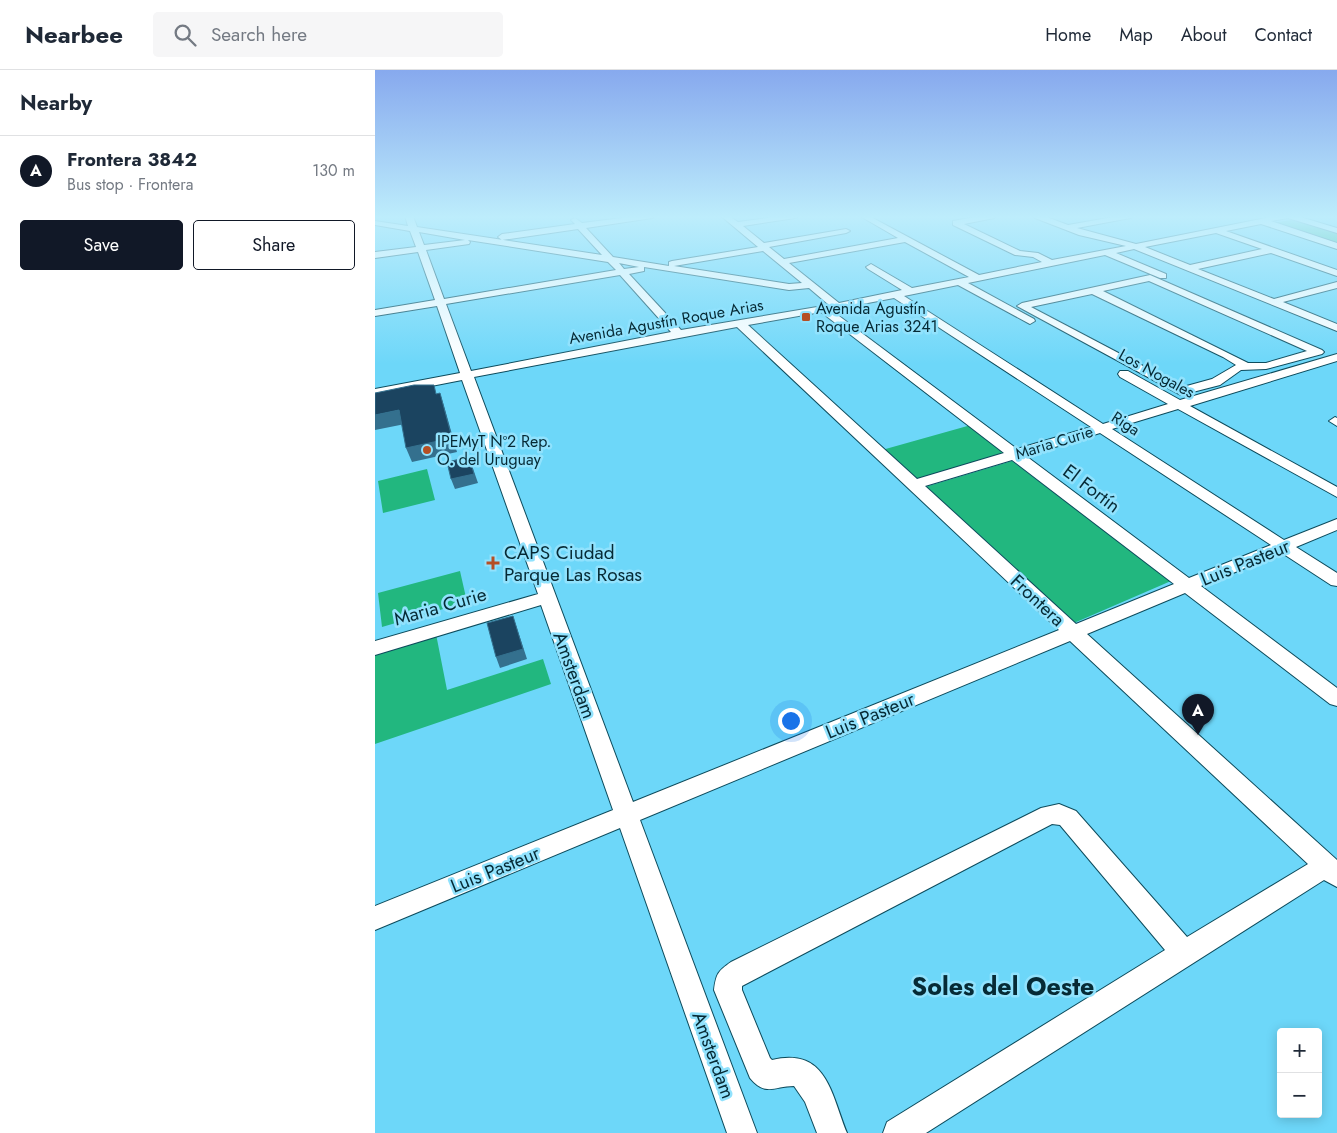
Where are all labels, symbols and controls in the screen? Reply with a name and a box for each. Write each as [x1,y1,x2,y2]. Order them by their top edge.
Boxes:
search box [153,12,503,57]
text: Nearbee [25,17,123,52]
icon: search [171,21,199,49]
text: Search here [211,21,307,48]
text: Home [1045,22,1091,48]
text: Map [1119,22,1153,48]
text: About [1181,22,1226,48]
text: Contact [1254,22,1312,48]
text: Nearby [20,88,92,118]
text: Frontera 3842 [67,146,197,173]
text: A [30,159,42,182]
text: 130 m [312,159,355,182]
text: Bus stop · Frontera [67,173,193,196]
button: Save [20,220,183,270]
button: Share [193,220,355,270]
street label: Avenida Agustín Roque Arias [567,293,765,350]
place label: Avenida Agustín Roque Arias 3241 [816,297,938,338]
marker: Avenida Agustín Roque Arias 3241 [800,311,812,323]
street label: Los Nogales [1115,343,1199,404]
street label: Riga [1107,406,1145,441]
street label: Maria Curie [1013,420,1096,465]
place label: IPEMyT Nº2 Rep. O. del Uruguay [437,430,551,471]
marker: IPEMyT Nº2 Rep. O. del Uruguay [421,444,433,456]
street label: El Fortín [1057,458,1126,519]
street label: Luis Pasteur [1197,532,1294,593]
place label: CAPS Ciudad Parque Las Rosas [504,539,642,588]
marker: CAPS Ciudad Parque Las Rosas [486,556,500,570]
street label: Frontera [1004,568,1071,633]
street label: Maria Curie [391,580,490,633]
street label: Amsterdam [546,628,603,722]
street label: Luis Pasteur [822,685,919,746]
pin: A [1182,694,1214,735]
your location [778,708,804,734]
street label: Luis Pasteur [447,839,544,900]
district label: Soles del Oeste [912,968,1094,1004]
street label: Amsterdam [685,1008,742,1102]
map controls [1277,1028,1322,1118]
button: + [1277,1028,1322,1073]
button: − [1277,1073,1322,1118]

